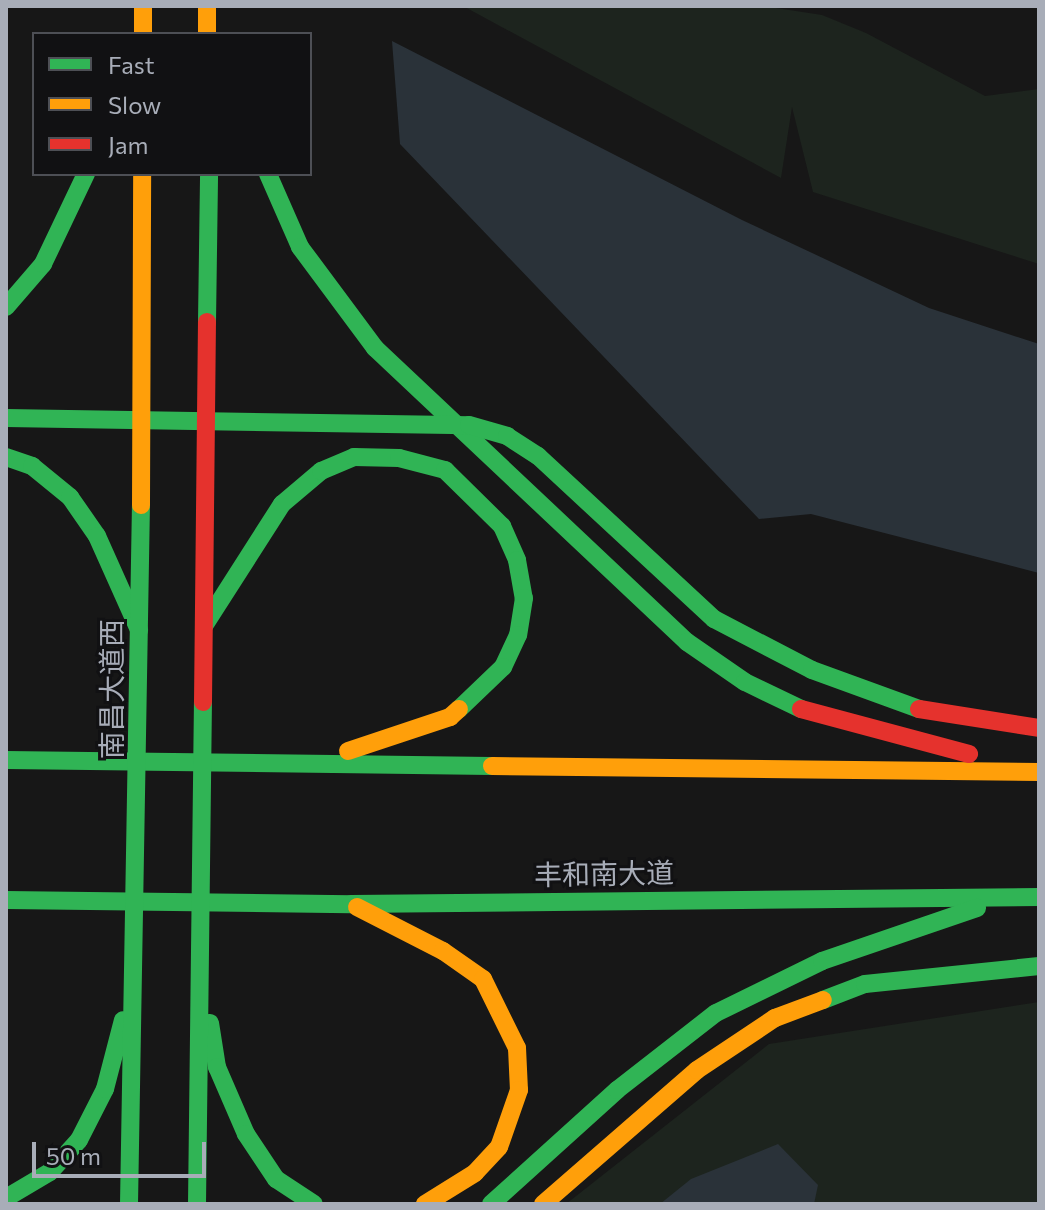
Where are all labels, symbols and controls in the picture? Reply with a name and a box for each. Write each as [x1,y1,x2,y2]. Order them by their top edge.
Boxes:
legend [32,32,312,176]
text: Fast [108,50,155,79]
text: Slow [108,90,161,119]
text: Jam [108,130,148,159]
street label: 南昌大道西 [94,619,128,759]
street label: 丰和南大道 [534,855,674,891]
scale bar [36,1126,210,1176]
text: 50 m [46,1141,101,1170]

